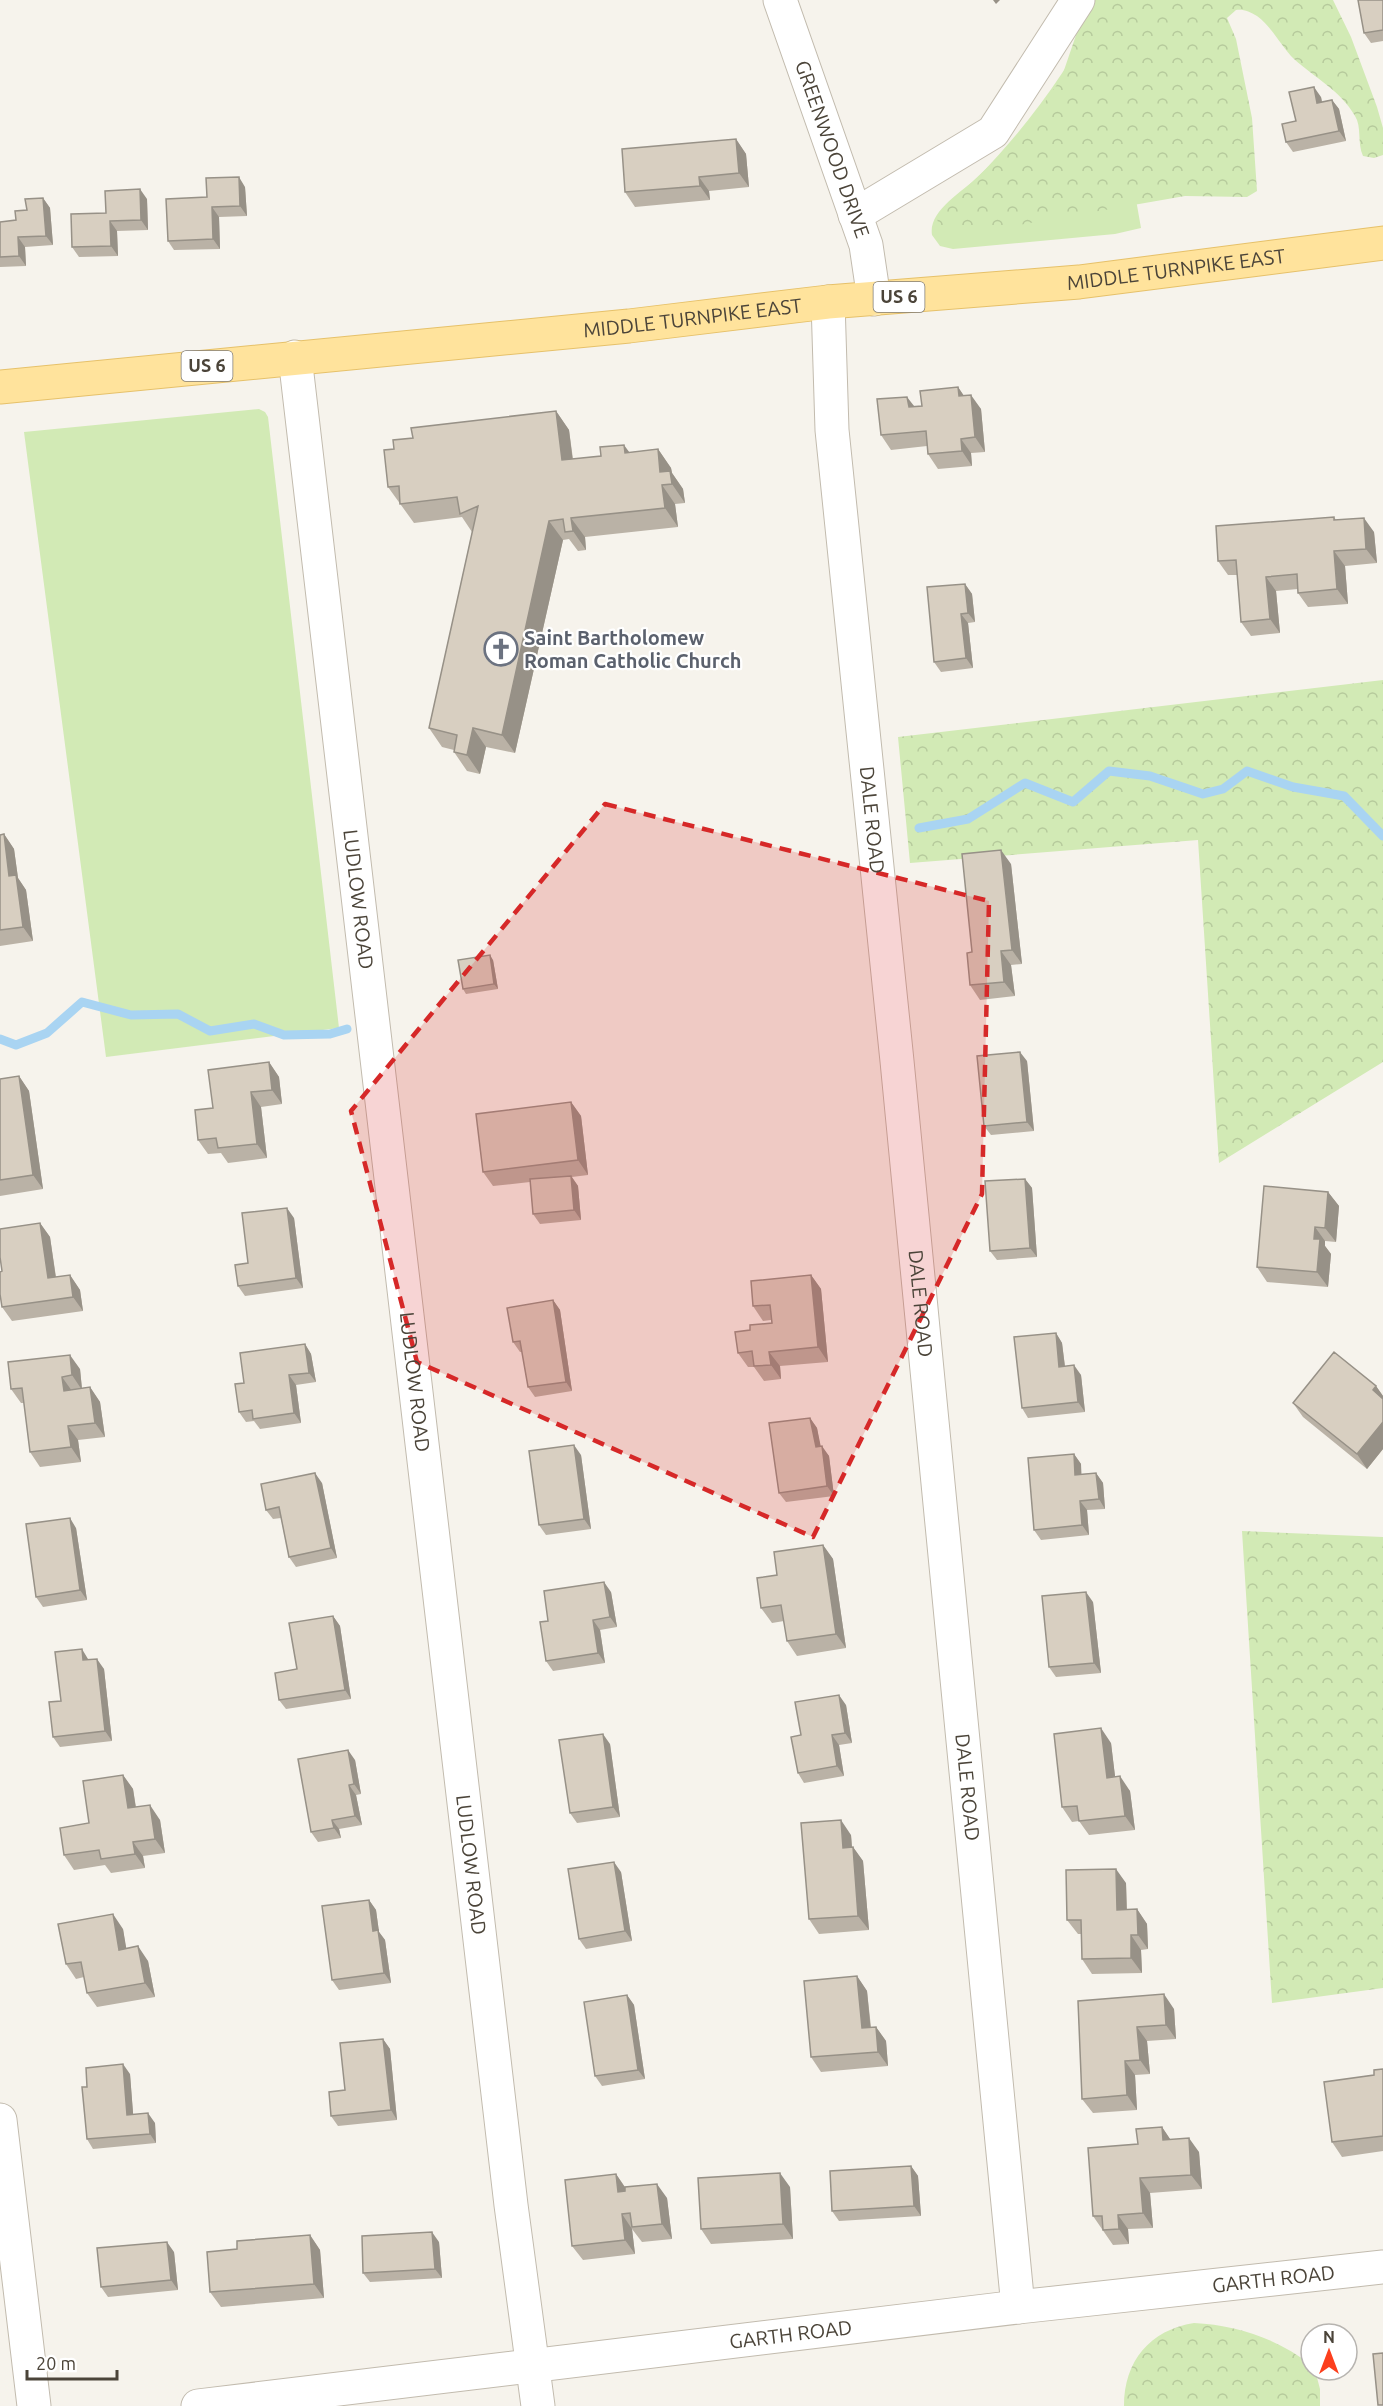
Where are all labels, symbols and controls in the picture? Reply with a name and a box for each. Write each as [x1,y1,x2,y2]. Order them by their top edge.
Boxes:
street label: GREENWOOD DRIVE [791,57,875,241]
street label: MIDDLE TURNPIKE EAST [1066,244,1286,294]
road number: US 6 [874,282,924,312]
street label: MIDDLE TURNPIKE EAST [582,293,803,341]
road number: US 6 [182,351,232,381]
place label: Saint Bartholomew Roman Catholic Church [524,626,741,672]
church icon: Saint Bartholomew Roman Catholic Church [483,631,519,667]
street label: DALE ROAD [856,765,890,875]
street label: LUDLOW ROAD [339,828,378,971]
street label: DALE ROAD [904,1249,938,1358]
street label: LUDLOW ROAD [396,1311,435,1453]
street label: DALE ROAD [951,1732,985,1842]
street label: LUDLOW ROAD [452,1793,491,1936]
street label: GARTH ROAD [1211,2260,1336,2297]
street label: GARTH ROAD [728,2315,853,2353]
north arrow [1299,2322,1359,2382]
text: N [1323,2328,1335,2346]
scale bar [27,2343,117,2381]
text: 20 m [36,2353,76,2373]

